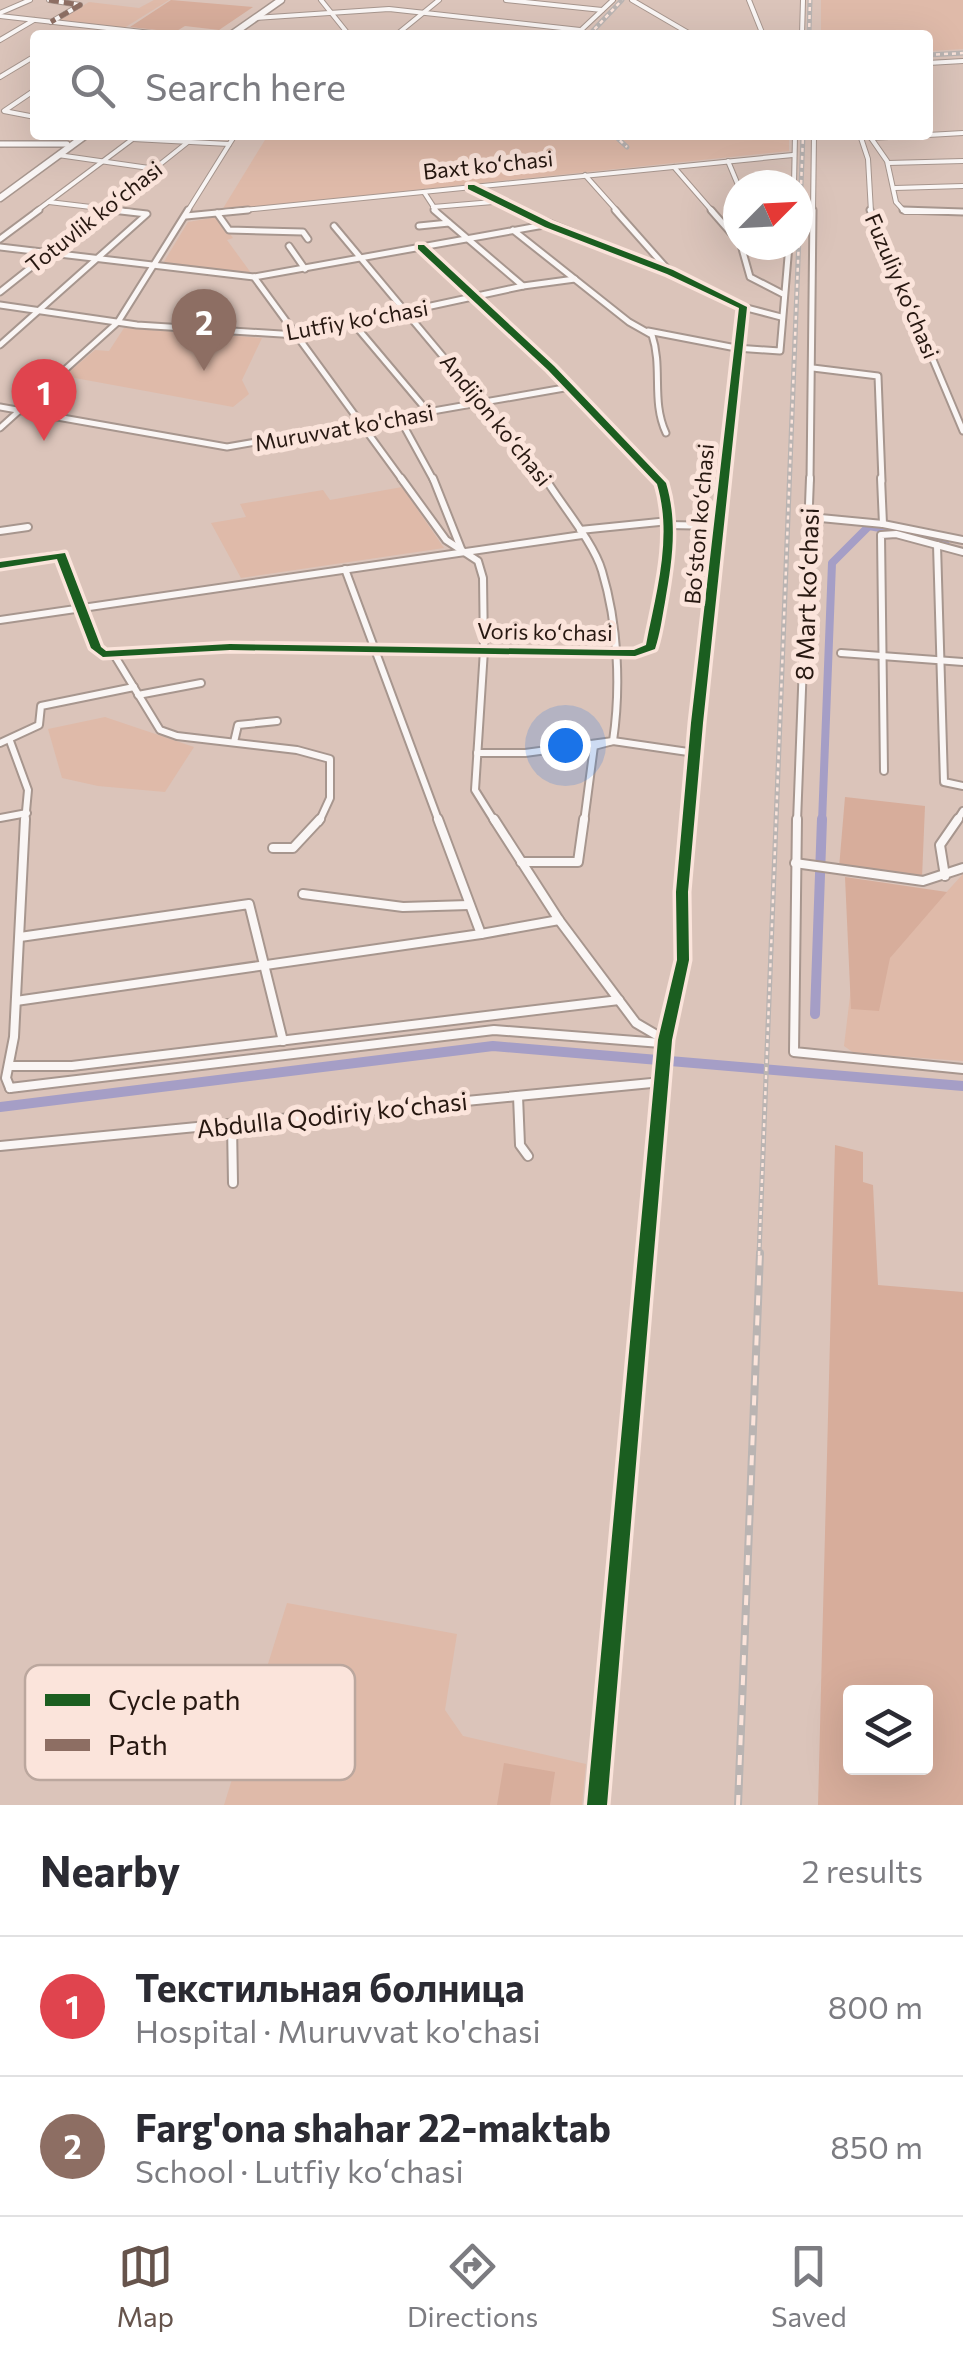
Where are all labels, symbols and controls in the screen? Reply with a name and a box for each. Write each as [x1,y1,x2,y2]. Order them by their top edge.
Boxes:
search box [30,30,933,140]
icon: search [65,58,120,113]
text: Search here [145,62,346,109]
street label: Baxt koʻchasi [421,144,554,185]
street label: Totuvlik koʻchasi [20,155,167,278]
north arrow [723,170,813,260]
street label: Fuzuliy koʻchasi [860,209,945,362]
pin: 2 [172,288,236,371]
street label: Lutfiy koʻchasi [284,294,430,345]
street label: Andijon koʻchasi [435,348,558,491]
pin: 1 [12,358,76,441]
street label: Muruvvat ko'chasi [252,398,435,457]
street label: Boʻston koʻchasi [678,442,719,606]
street label: 8 Mart koʻchasi [788,507,824,681]
street label: Voris koʻchasi [477,617,613,646]
your location [540,720,591,771]
street label: Abdulla Qodiriy koʻchasi [195,1085,469,1143]
legend [25,1665,355,1780]
text: Cycle path [108,1682,240,1716]
map controls [843,1685,933,1775]
button: layers [843,1685,933,1775]
text: Path [108,1727,168,1761]
text: Nearby [40,1844,180,1896]
text: 2 results [802,1850,923,1890]
text: Текстильная болница [135,1963,524,2010]
text: 1 [65,1986,80,2026]
text: 800 m [828,1986,923,2026]
text: Hospital · Muruvvat ko'chasi [135,2010,541,2050]
text: Farg'ona shahar 22-maktab [135,2103,611,2150]
text: 2 [63,2126,82,2166]
text: 850 m [830,2126,923,2166]
text: School · Lutfiy koʻchasi [135,2150,464,2190]
tab: Map [116,2239,174,2333]
tab: Directions [407,2239,538,2333]
tab: Saved [771,2239,847,2333]

